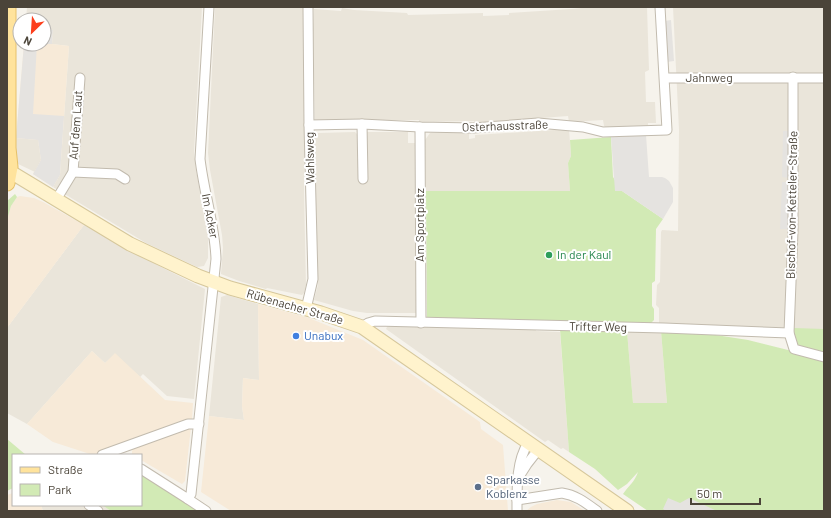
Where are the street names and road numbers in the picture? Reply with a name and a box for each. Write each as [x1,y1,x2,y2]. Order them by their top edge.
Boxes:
street label: Jahnweg [685,70,733,84]
street label: Auf dem Laut [66,90,84,160]
street label: Osterhausstraße [461,116,548,134]
street label: Bischof-von-Ketteler-Straße [783,131,799,279]
street label: Wahlsweg [302,132,316,184]
street label: Am Sportplatz [412,188,426,262]
street label: Im Acker [200,192,222,240]
street label: Rübenacher Straße [245,286,345,327]
street label: Trifter Weg [569,318,627,334]

